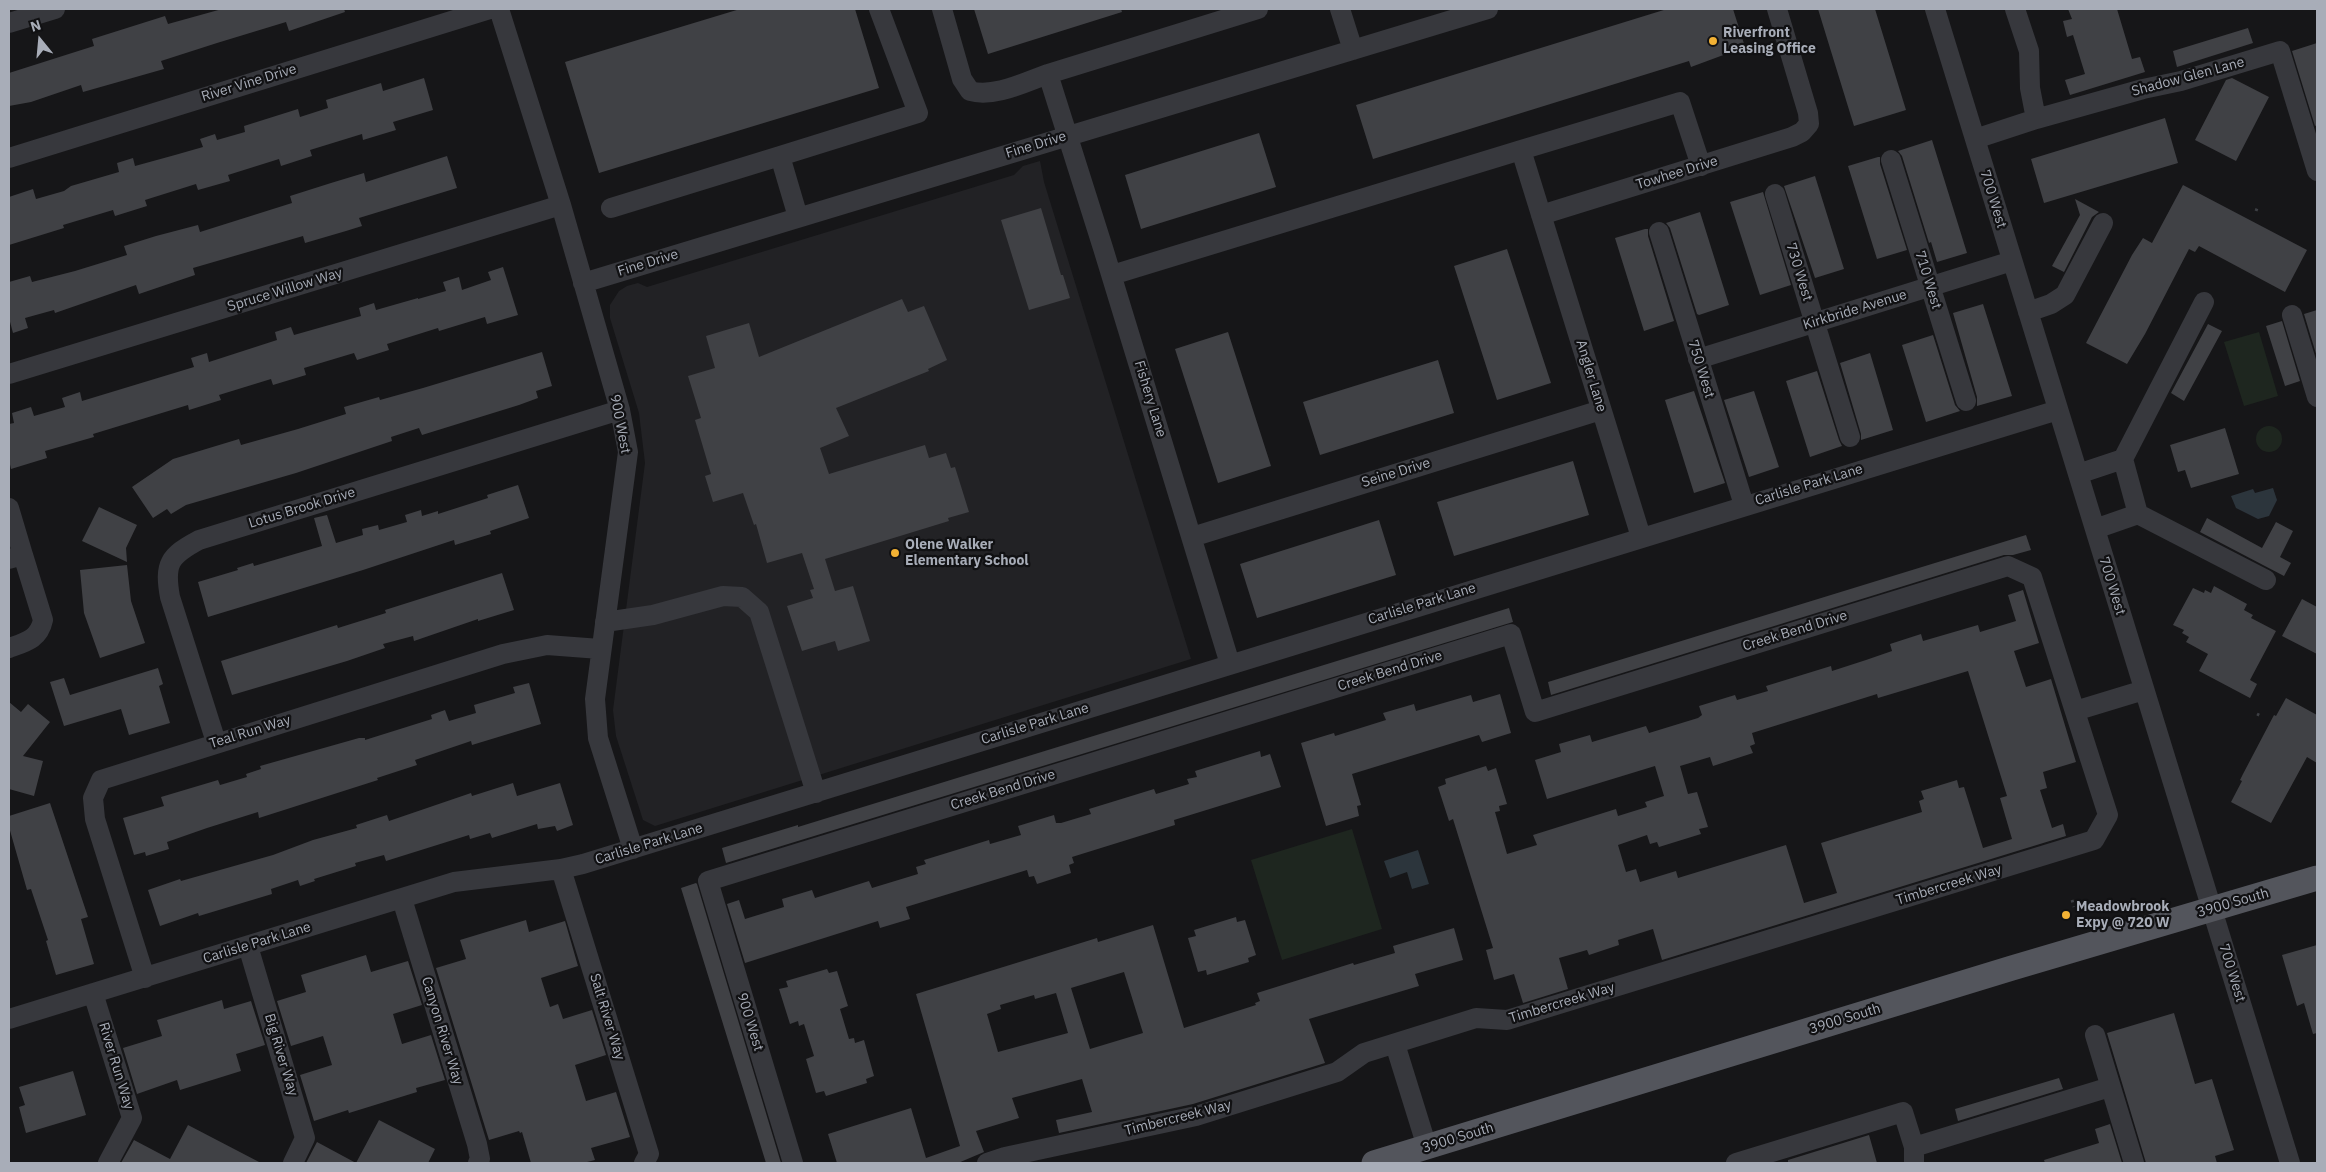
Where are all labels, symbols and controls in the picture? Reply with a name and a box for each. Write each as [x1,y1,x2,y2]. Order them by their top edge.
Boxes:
north arrow [15,15,65,65]
text: N [28,16,43,36]
place label: Riverfront Leasing Office [1723,25,1816,58]
marker: Riverfront Leasing Office [1707,35,1719,47]
street label: Shadow Glen Lane [2130,54,2246,100]
street label: River Vine Drive [199,61,299,105]
street label: Fine Drive [1004,128,1068,162]
street label: Towhee Drive [1634,153,1720,193]
street label: 700 West [1976,168,2010,230]
street label: 730 West [1782,241,1816,303]
street label: Fine Drive [616,246,680,280]
street label: 710 West [1911,249,1945,311]
street label: Spruce Willow Way [225,265,345,315]
street label: Kirkbride Avenue [1801,286,1909,334]
street label: Angler Lane [1572,338,1610,414]
street label: 750 West [1684,338,1718,400]
street label: Fishery Lane [1130,359,1170,439]
street label: 900 West [606,393,634,455]
street label: Seine Drive [1360,455,1432,491]
street label: Carlisle Park Lane [1753,461,1865,509]
street label: Lotus Brook Drive [247,484,357,532]
place label: Olene Walker Elementary School [905,537,1029,570]
marker: Olene Walker Elementary School [889,547,901,559]
street label: 700 West [2095,555,2129,617]
street label: Carlisle Park Lane [1366,580,1478,628]
street label: Creek Bend Drive [1741,607,1849,655]
street label: Creek Bend Drive [1336,647,1444,695]
street label: Carlisle Park Lane [979,700,1091,748]
street label: Teal Run Way [207,712,293,752]
street label: Creek Bend Drive [949,766,1057,814]
street label: Carlisle Park Lane [593,820,705,868]
street label: Timbercreek Way [1894,861,2004,909]
street label: 3900 South [2195,885,2271,921]
place label: Meadowbrook Expy @ 720 W [2076,899,2170,932]
marker: Meadowbrook Expy @ 720 W [2060,909,2072,921]
street label: Carlisle Park Lane [201,919,313,967]
street label: 700 West [2215,942,2249,1004]
street label: Salt River Way [586,972,628,1062]
street label: Canyon River Way [418,975,466,1087]
street label: Timbercreek Way [1507,979,1617,1027]
street label: 900 West [733,991,767,1053]
street label: 3900 South [1807,1000,1883,1038]
street label: Big River Way [260,1012,302,1098]
street label: River Run Way [95,1020,137,1112]
street label: Timbercreek Way [1123,1097,1233,1139]
street label: 3900 South [1420,1119,1496,1157]

